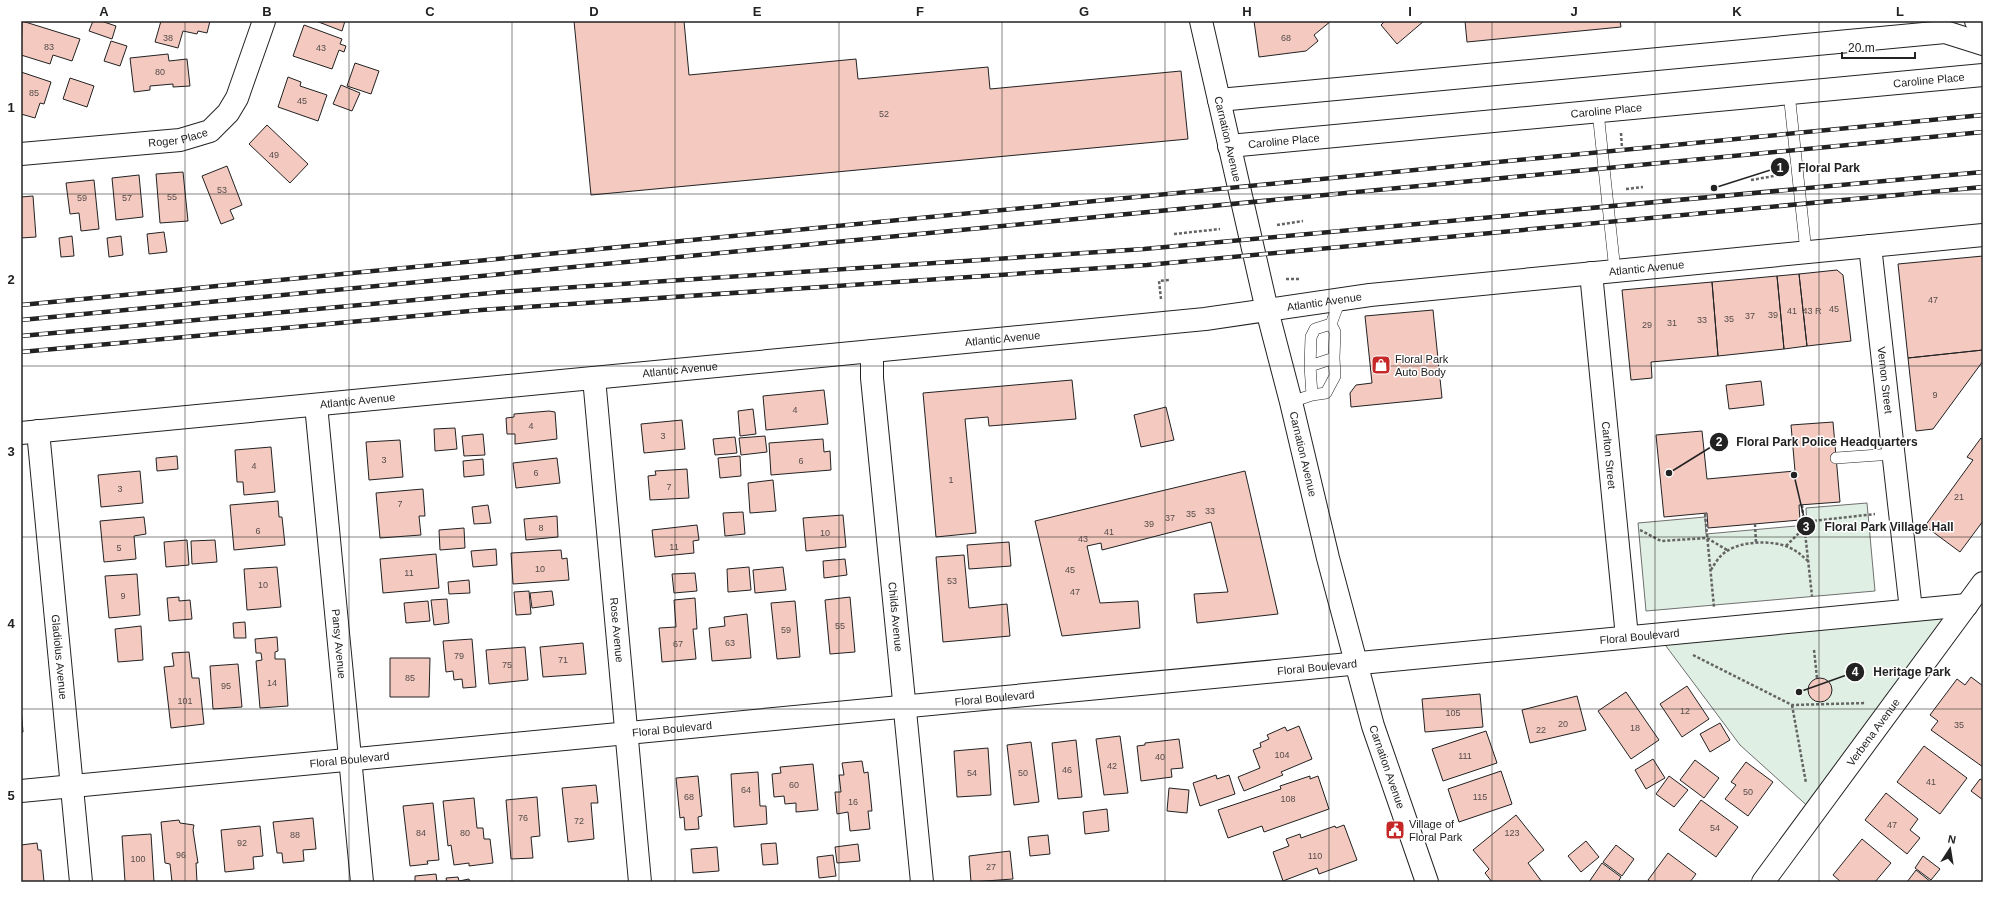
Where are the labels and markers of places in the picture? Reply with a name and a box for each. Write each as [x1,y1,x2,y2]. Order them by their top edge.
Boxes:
callout: Floral Park [1770,155,1868,179]
place label: Floral Park Auto Body [1395,353,1449,378]
shop icon: Floral Park Auto Body [1370,354,1392,376]
callout: Floral Park Police Headquarters [1709,430,1926,454]
callout: Floral Park Village Hall [1796,514,1961,538]
callout: Heritage Park [1845,660,1958,684]
place label: Village of Floral Park [1409,818,1463,843]
public building icon: Village of Floral Park [1384,819,1406,841]

